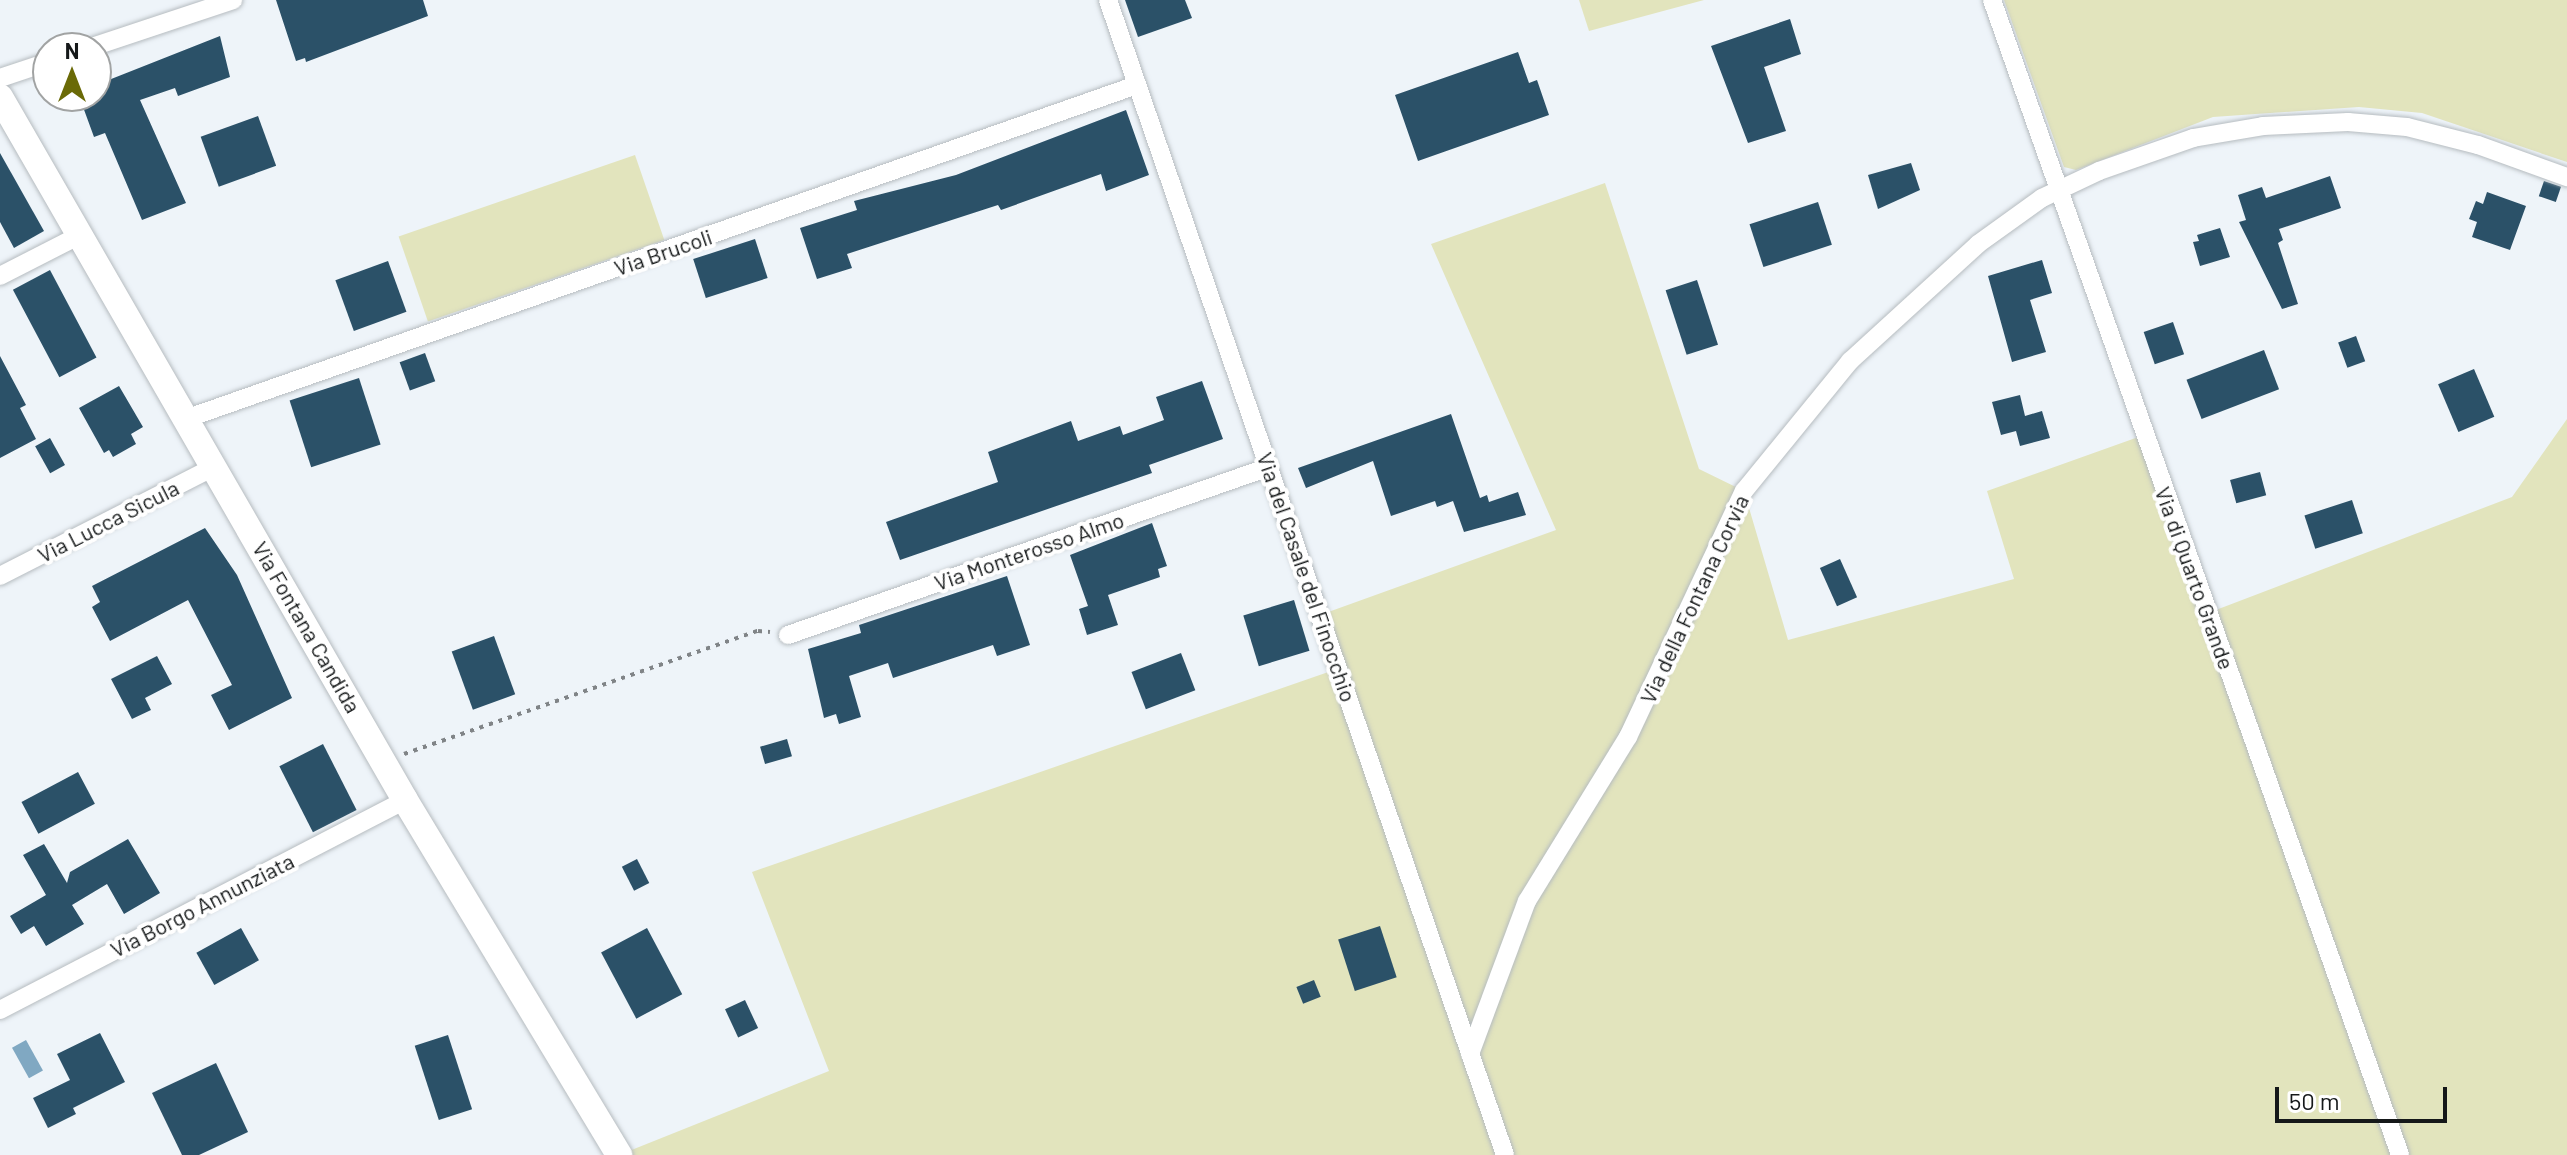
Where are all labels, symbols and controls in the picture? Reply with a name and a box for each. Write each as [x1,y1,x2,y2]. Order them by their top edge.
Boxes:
north arrow [32,32,112,112]
text: N [65,37,79,63]
street label: Via Brucoli [611,223,715,281]
street label: Via del Casale del Finocchio [1252,449,1362,705]
street label: Via Lucca Sicula [33,474,183,568]
street label: Via di Quarto Grande [2150,483,2240,673]
street label: Via della Fontana Corvia [1634,490,1754,708]
street label: Via Monterosso Almo [931,506,1127,596]
street label: Via Fontana Candida [247,537,367,717]
street label: Via Borgo Annunziata [106,847,298,963]
scale bar [2279,1071,2451,1121]
text: 50 m [2289,1086,2340,1115]

